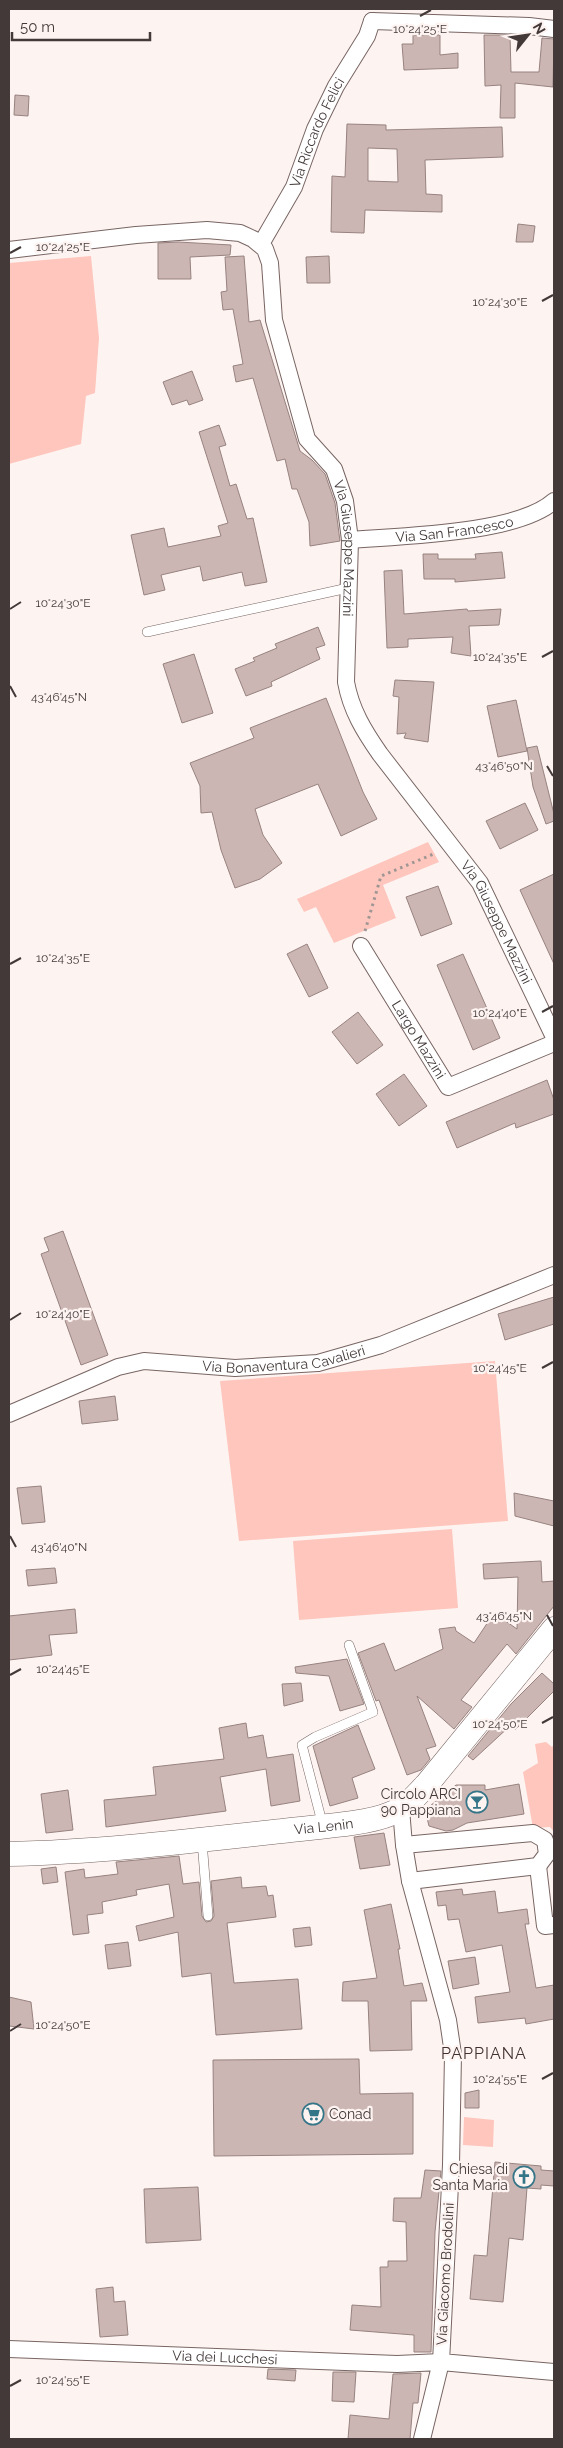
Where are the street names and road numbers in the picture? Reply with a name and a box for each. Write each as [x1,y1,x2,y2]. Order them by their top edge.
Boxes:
street label: Via Riccardo Felici [287,75,347,190]
street label: Via Giuseppe Mazzini [330,478,358,617]
street label: Via San Francesco [395,513,515,545]
street label: Via Giuseppe Mazzini [458,857,535,986]
street label: Largo Mazzini [389,998,449,1082]
street label: Via Bonaventura Cavalieri [201,1342,367,1376]
street label: Via Lenin [293,1815,354,1838]
street label: Via Giacomo Brodolini [433,2202,457,2346]
street label: Via dei Lucchesi [172,2347,278,2367]

